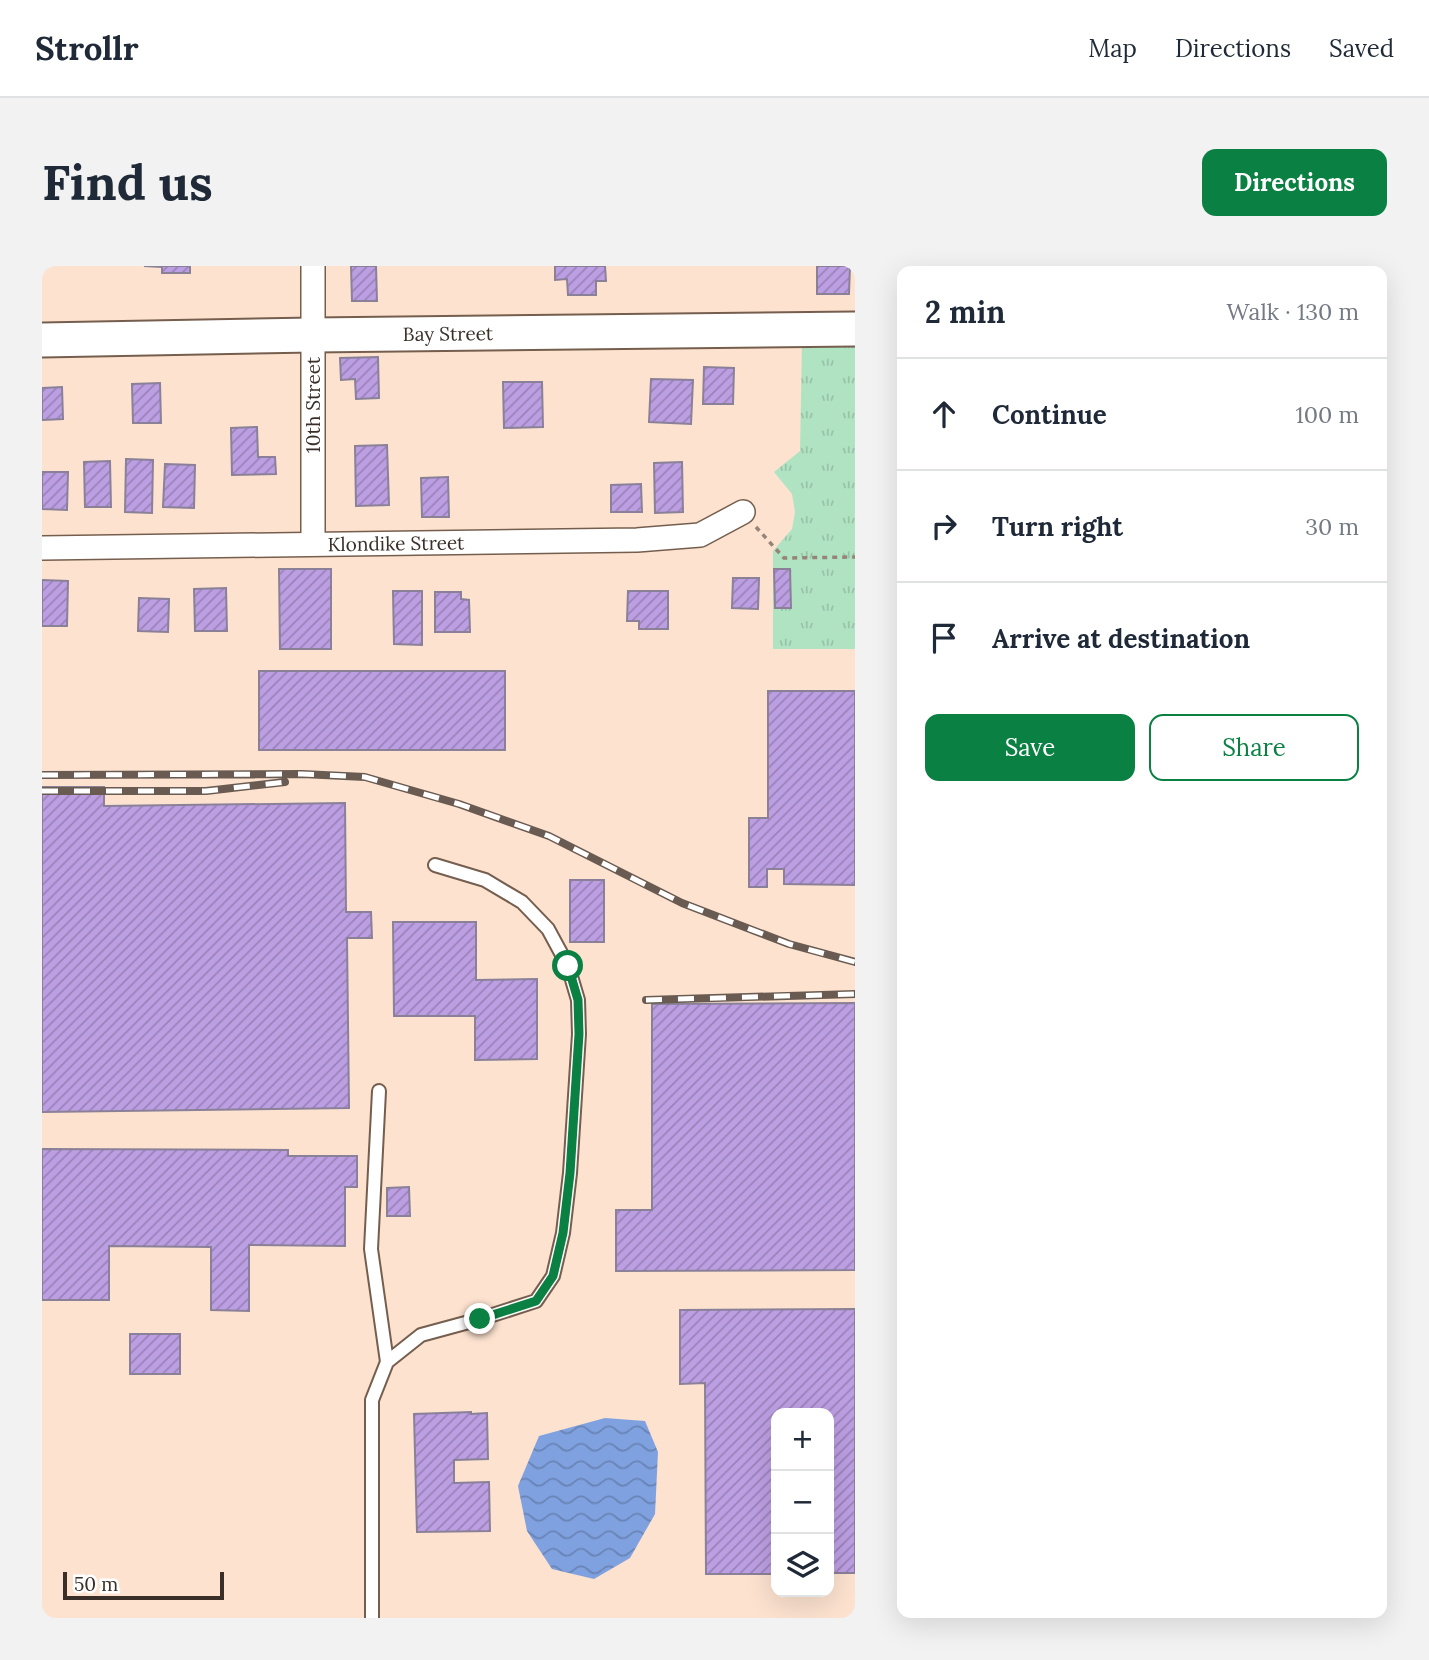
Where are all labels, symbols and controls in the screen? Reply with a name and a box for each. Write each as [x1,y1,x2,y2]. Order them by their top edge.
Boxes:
text: Strollr [35,27,139,69]
text: Map [1088,33,1137,64]
text: Directions [1175,33,1291,64]
text: Saved [1329,33,1394,64]
button: Directions [1202,149,1387,216]
text: Find us [42,151,213,213]
text: 2 min [925,293,1005,331]
text: Walk · 130 m [1227,297,1359,326]
street label: Bay Street [403,321,494,346]
street label: 10th Street [301,356,325,453]
icon: ahead [925,395,963,433]
text: Continue [992,398,1107,431]
text: 100 m [1295,400,1359,429]
icon: right [925,507,963,545]
text: Turn right [992,510,1123,543]
text: 30 m [1305,512,1359,541]
street label: Klondike Street [327,530,465,556]
icon: arrive [925,619,963,657]
text: Arrive at destination [992,622,1250,655]
button: Save [925,714,1135,781]
button: Share [1149,714,1359,781]
route start [552,950,583,981]
route end [464,1303,495,1334]
map controls [771,1408,834,1597]
button: + [771,1408,834,1471]
button: − [771,1471,834,1534]
button: layers [771,1534,834,1597]
scale bar [63,1569,224,1601]
text: 50 m [74,1572,118,1596]

